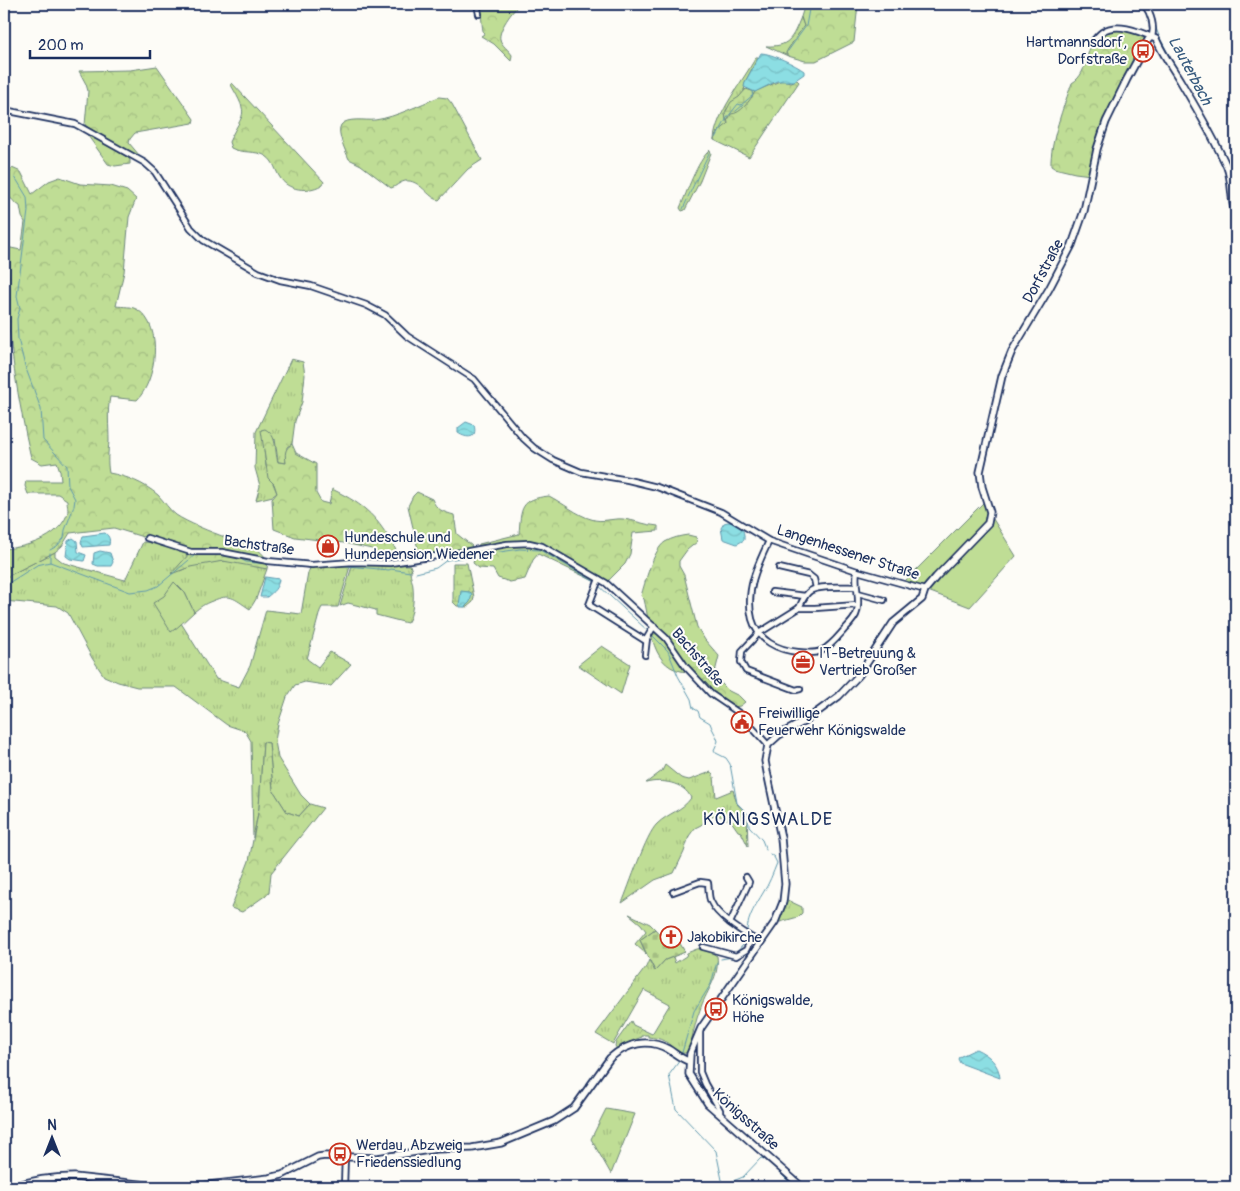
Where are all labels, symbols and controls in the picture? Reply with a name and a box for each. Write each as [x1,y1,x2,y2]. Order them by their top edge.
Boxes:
scale bar [30,28,150,60]
place label: Hartmannsdorf, Dorfstraße [1026,33,1128,69]
water label: Lauterbach [1164,33,1217,110]
text: 200 m [38,36,83,55]
bus stop icon: Hartmannsdorf, Dorfstraße [1131,39,1155,63]
street label: Dorfstraße [1019,236,1068,306]
street label: Langenhessener Straße [774,520,922,585]
place label: Hundeschule und Hundepension Wiedener [344,528,495,564]
street label: Bachstraße [223,531,296,560]
shop icon: Hundeschule und Hundepension Wiedener [316,534,340,558]
street label: Bachstraße [667,624,728,691]
place label: IT-Betreuung & Vertrieb Großer [819,644,917,680]
office icon: IT-Betreuung & Vertrieb Großer [791,650,815,674]
place label: Freiwillige Feuerwehr Königswalde [758,704,906,740]
public building icon: Freiwillige Feuerwehr Königswalde [730,710,754,734]
district label: KÖNIGSWALDE [703,808,833,831]
church icon: Jakobikirche [659,925,683,949]
place label: Jakobikirche [687,928,762,947]
place label: Königswalde, Höhe [732,991,813,1027]
bus stop icon: Königswalde, Höhe [704,997,728,1021]
street label: Königsstraße [708,1084,783,1155]
north arrow [28,1114,78,1164]
text: N [47,1117,57,1134]
place label: Werdau, Abzweig Friedenssiedlung [356,1136,463,1172]
bus stop icon: Werdau, Abzweig Friedenssiedlung [328,1142,352,1166]

